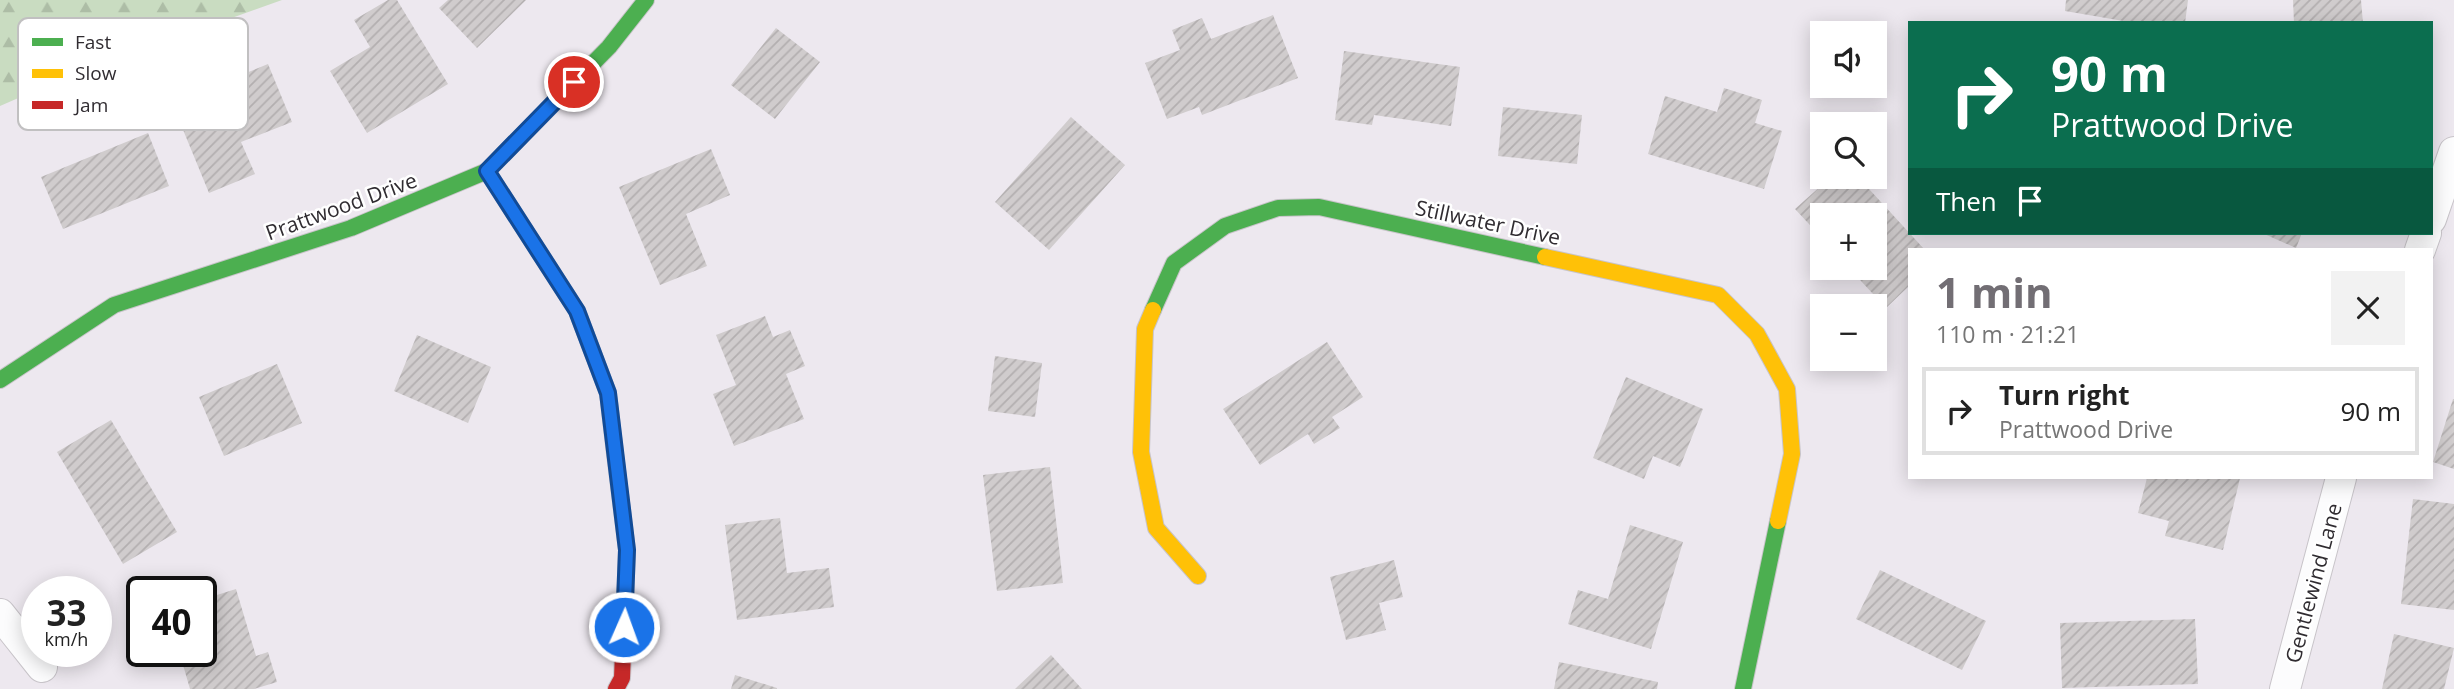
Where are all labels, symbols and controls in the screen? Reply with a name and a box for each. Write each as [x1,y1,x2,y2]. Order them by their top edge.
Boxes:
legend [18,18,248,130]
map controls [1810,21,1887,371]
button: sound [1810,21,1887,98]
text: Fast [75,29,111,55]
text: 90 m [2051,40,2168,106]
icon: right [1936,49,2027,140]
pin [544,52,604,112]
text: Slow [75,60,117,86]
icon: arrive [555,63,593,101]
text: Jam [73,92,108,118]
text: Prattwood Drive [2051,103,2293,146]
button: search [1810,112,1887,189]
street label: Prattwood Drive [261,166,421,246]
icon: arrive [2011,182,2049,220]
text: Then [1936,183,1997,219]
street label: Stillwater Drive [1413,193,1563,251]
button: + [1810,203,1887,280]
text: 1 min [1936,263,2053,320]
button: close [2331,271,2405,345]
button: − [1810,294,1887,371]
text: 110 m · 21:21 [1936,318,2079,350]
text: Turn right [1999,377,2130,413]
icon: right [1940,392,1978,430]
text: 90 m [2340,393,2401,429]
text: Prattwood Drive [1999,413,2173,445]
street label: Gentlewind Lane [2278,500,2348,666]
speed limit sign: 40 [126,576,217,667]
text: 33 [46,589,87,636]
position arrow [587,590,661,664]
text: km/h [45,627,88,651]

